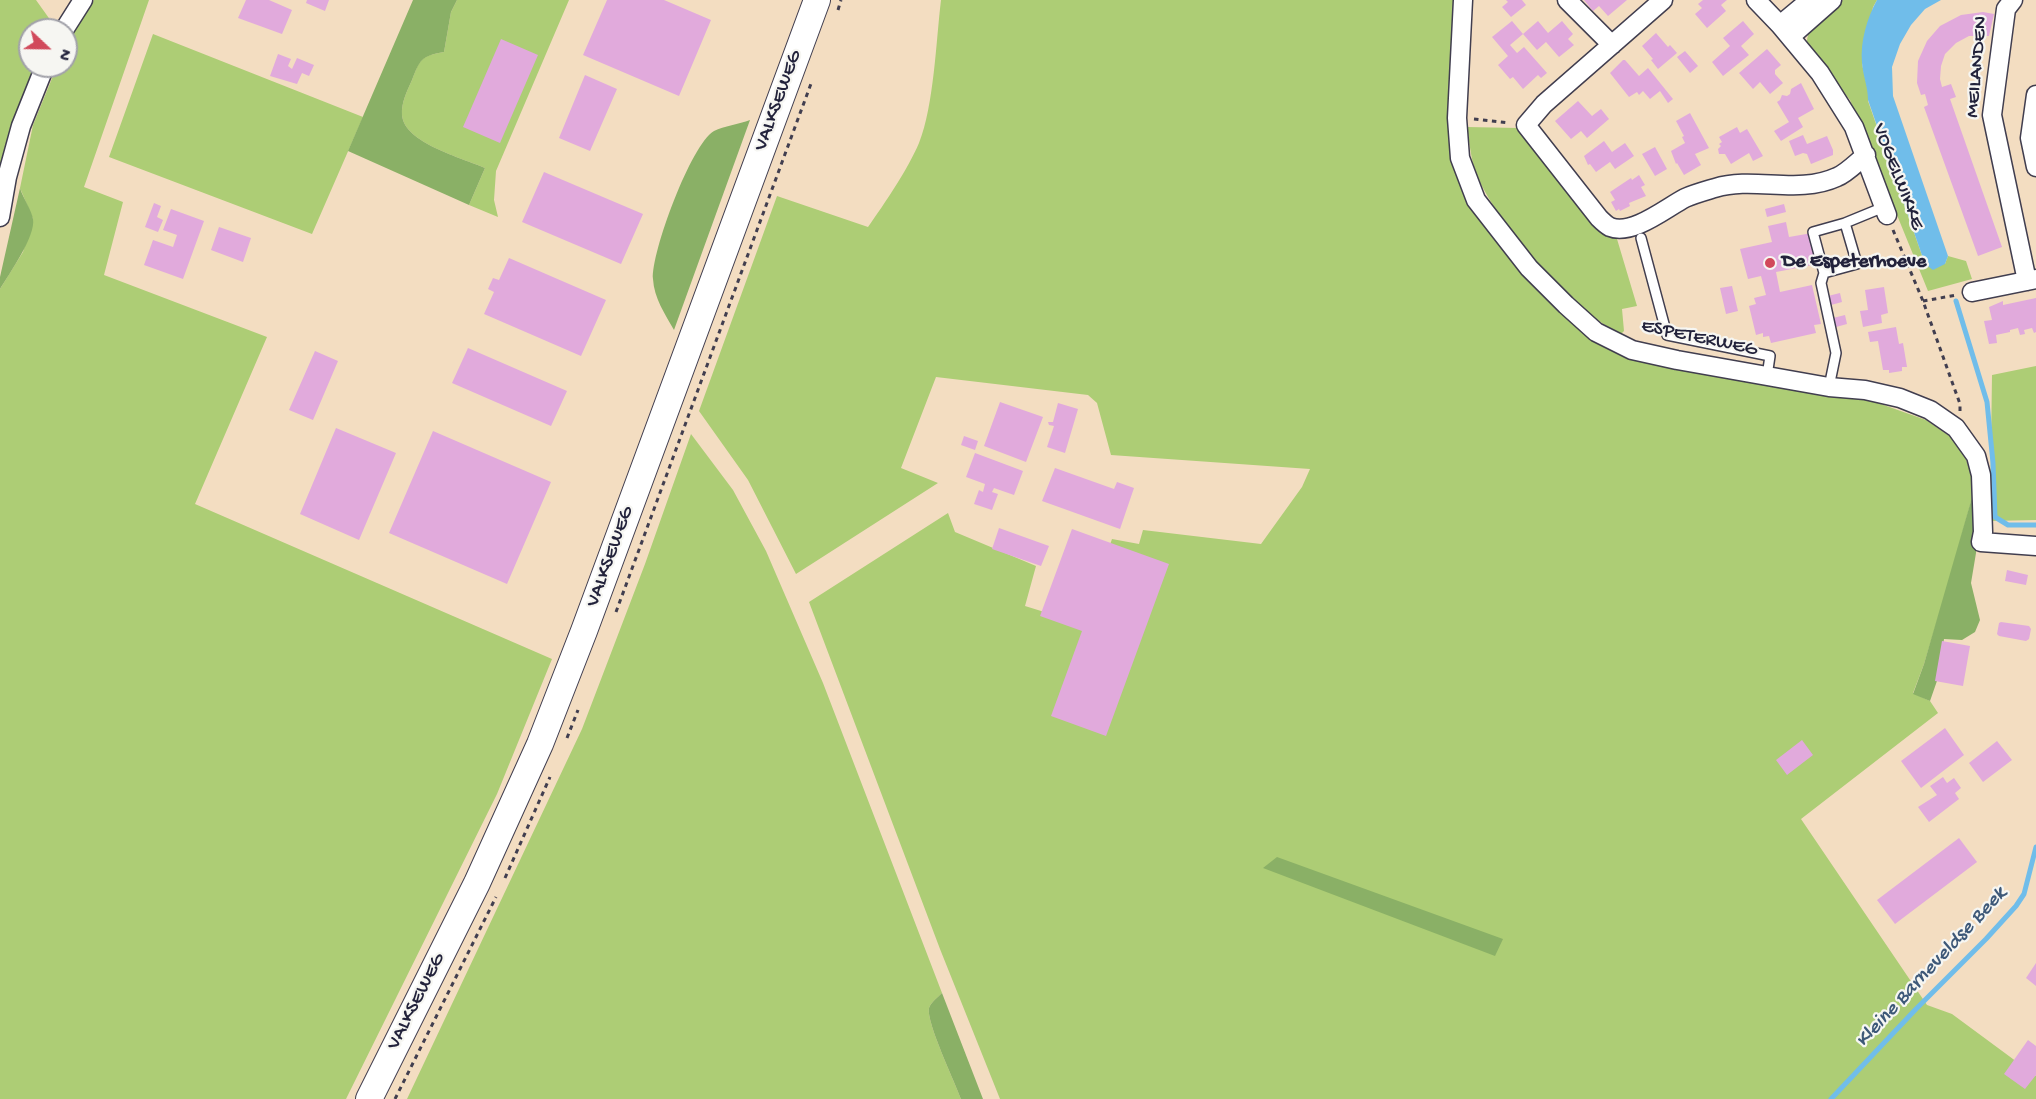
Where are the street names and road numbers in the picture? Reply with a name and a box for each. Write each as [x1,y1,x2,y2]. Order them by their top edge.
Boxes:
street label: MEILANDEN [1962,15,1994,119]
street label: VALKSEWEG [750,48,808,154]
street label: VOGELWIKKE [1866,120,1928,234]
street label: ESPETERWEG [1639,315,1759,363]
street label: VALKSEWEG [582,504,640,610]
street label: VALKSEWEG [382,950,452,1054]

